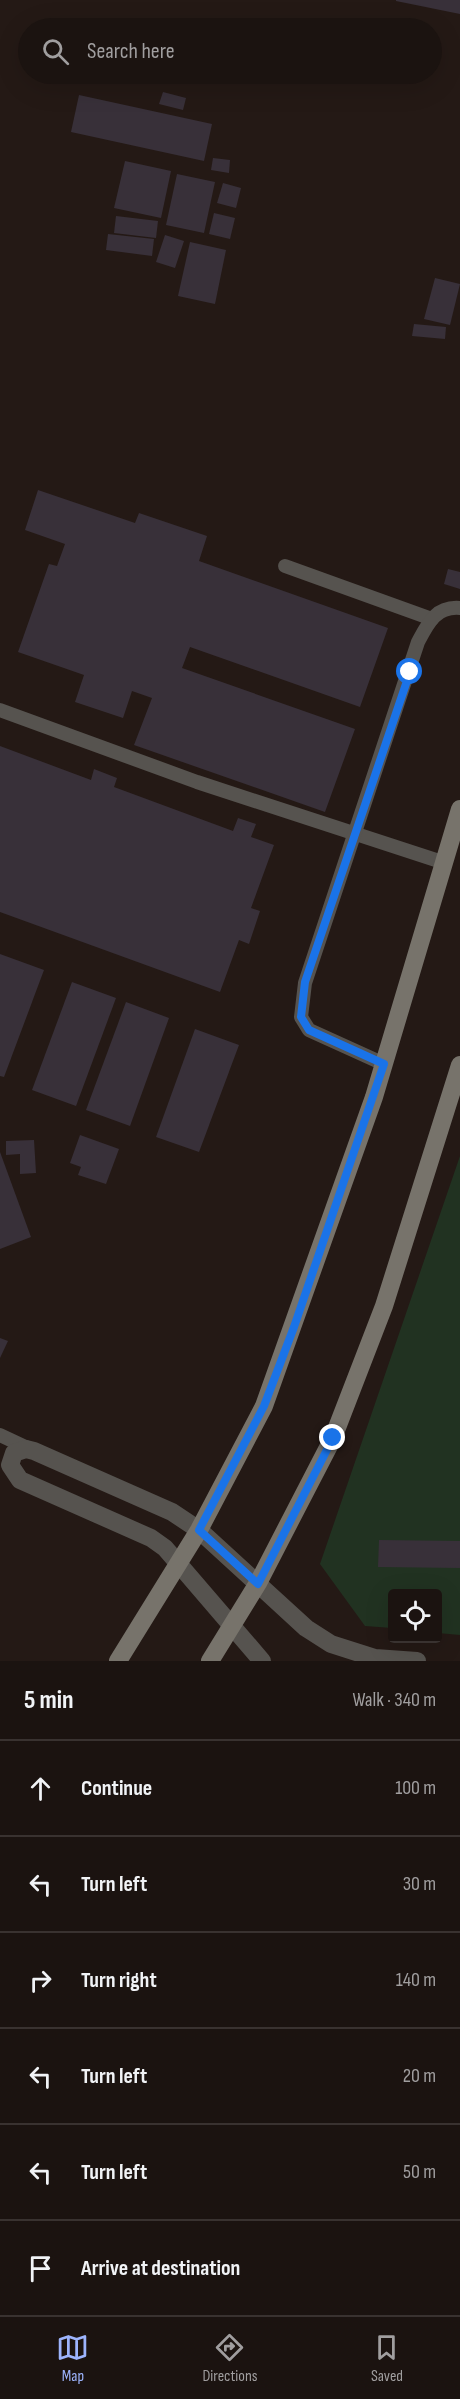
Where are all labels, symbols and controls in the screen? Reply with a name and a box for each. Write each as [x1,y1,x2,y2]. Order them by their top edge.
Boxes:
search box [18,18,442,84]
icon: search [39,35,72,68]
text: Search here [87,38,174,65]
route start [396,658,422,684]
route end [319,1424,345,1450]
map controls [388,1589,442,1643]
button: locate [388,1589,442,1643]
text: 5 min [24,1685,74,1716]
text: Walk · 340 m [352,1688,436,1712]
icon: ahead [24,1772,57,1805]
text: Continue [81,1775,152,1802]
text: 100 m [395,1776,436,1800]
icon: left [24,1868,57,1901]
text: Turn left [81,1871,147,1898]
text: 30 m [403,1872,436,1896]
icon: right [24,1964,57,1997]
text: Turn right [81,1967,157,1994]
text: 140 m [396,1968,436,1992]
icon: left [24,2060,57,2093]
text: Turn left [81,2063,147,2090]
text: 20 m [403,2064,436,2088]
icon: left [24,2156,57,2189]
text: Turn left [81,2159,147,2186]
text: 50 m [403,2160,436,2184]
icon: arrive [24,2252,57,2285]
text: Arrive at destination [81,2255,240,2282]
tab: Map [56,2331,89,2386]
tab: Directions [202,2331,257,2386]
tab: Saved [370,2331,403,2386]

